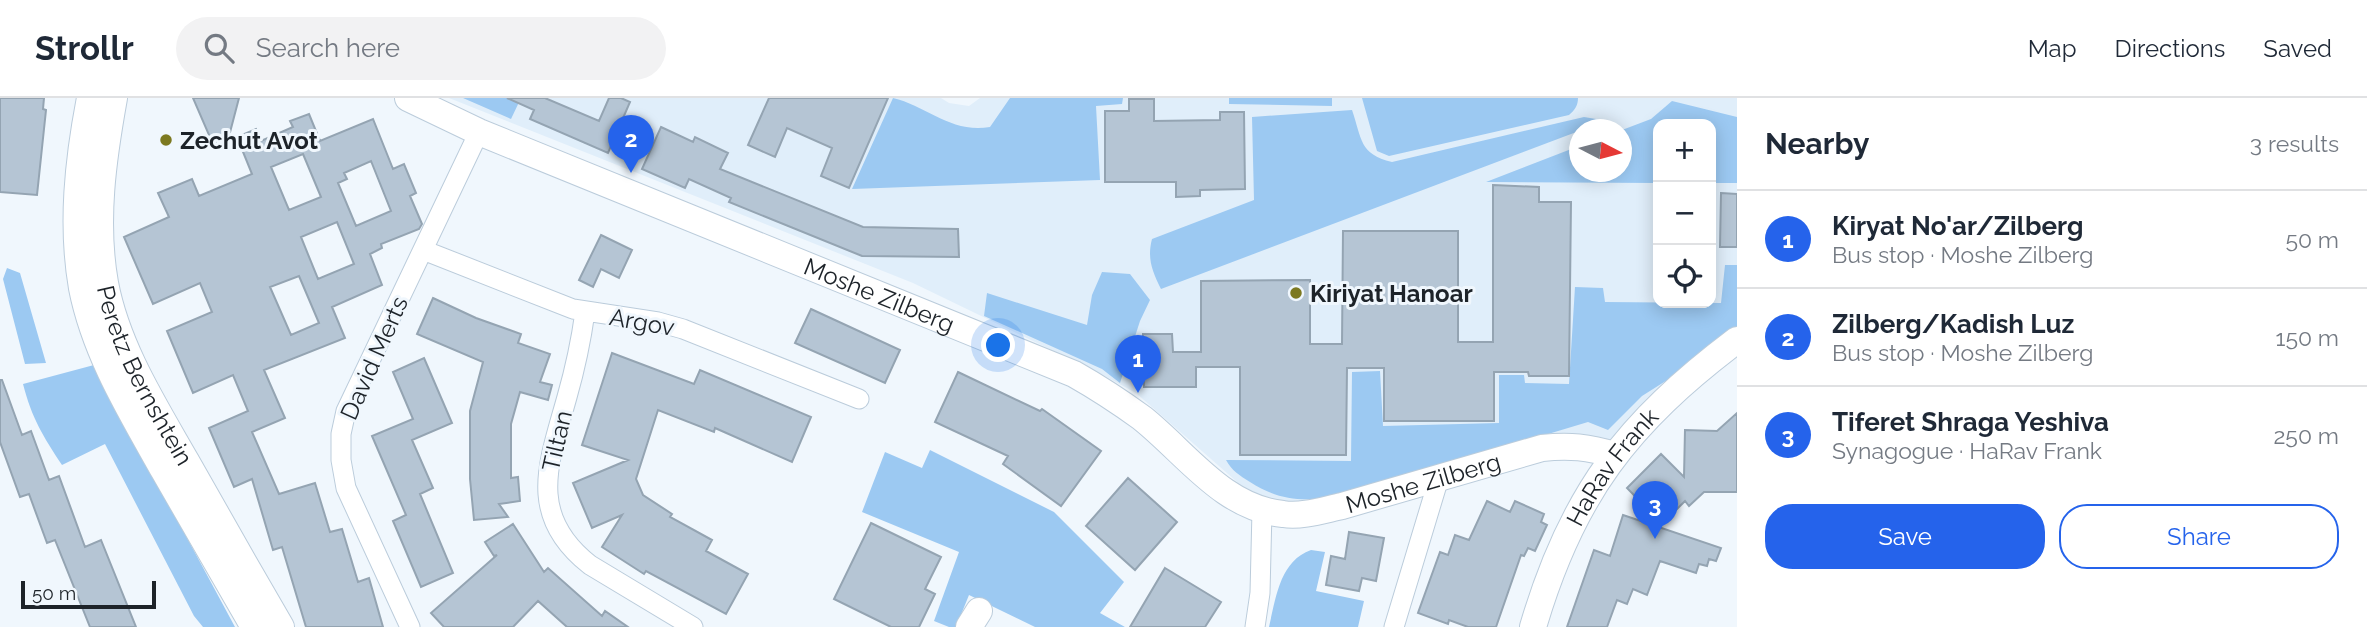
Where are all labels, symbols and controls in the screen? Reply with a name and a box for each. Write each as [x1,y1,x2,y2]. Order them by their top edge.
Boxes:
search box [176,17,666,80]
text: Strollr [35,29,134,68]
icon: search [200,29,238,67]
text: Search here [256,33,400,63]
text: Map [2028,34,2077,63]
text: Directions [2115,34,2225,63]
text: Saved [2263,34,2332,63]
pin: 2 [608,115,654,173]
north arrow [1569,119,1632,182]
map controls [1653,119,1716,308]
button: + [1653,119,1716,182]
place label: Zechut Avot [180,126,318,155]
text: Nearby [1765,126,1869,161]
text: 3 results [2250,130,2339,157]
marker: Zechut Avot [158,132,174,148]
button: − [1653,182,1716,245]
text: Kiryat No'ar/Zilberg [1832,211,2083,241]
text: 1 [1782,226,1794,253]
text: 50 m [2285,226,2339,253]
text: Bus stop · Moshe Zilberg [1832,241,2093,268]
button: locate [1653,245,1716,308]
street label: Moshe Zilberg [800,251,959,338]
place label: Kiriyat Hanoar [1310,279,1473,308]
street label: Peretz Bernshtein [91,283,200,470]
marker: Kiriyat Hanoar [1288,285,1304,301]
street label: David Merts [334,292,414,424]
street label: Argov [607,302,677,342]
text: Zilberg/Kadish Luz [1832,309,2074,339]
text: 2 [1782,324,1794,351]
text: 150 m [2276,324,2339,351]
your location [981,328,1015,362]
pin: 1 [1115,335,1161,393]
text: Bus stop · Moshe Zilberg [1832,339,2093,366]
street label: HaRav Frank [1560,402,1664,530]
text: Tiferet Shraga Yeshiva [1832,407,2109,437]
street label: Tiltan [536,408,578,474]
text: 3 [1782,422,1794,449]
text: 250 m [2273,422,2339,449]
text: Synagogue · HaRav Frank [1832,437,2102,464]
street label: Moshe Zilberg [1342,446,1504,519]
pin: 3 [1632,481,1678,539]
button: Save [1765,504,2045,569]
button: Share [2059,504,2339,569]
scale bar [21,578,156,610]
text: 50 m [32,582,76,604]

